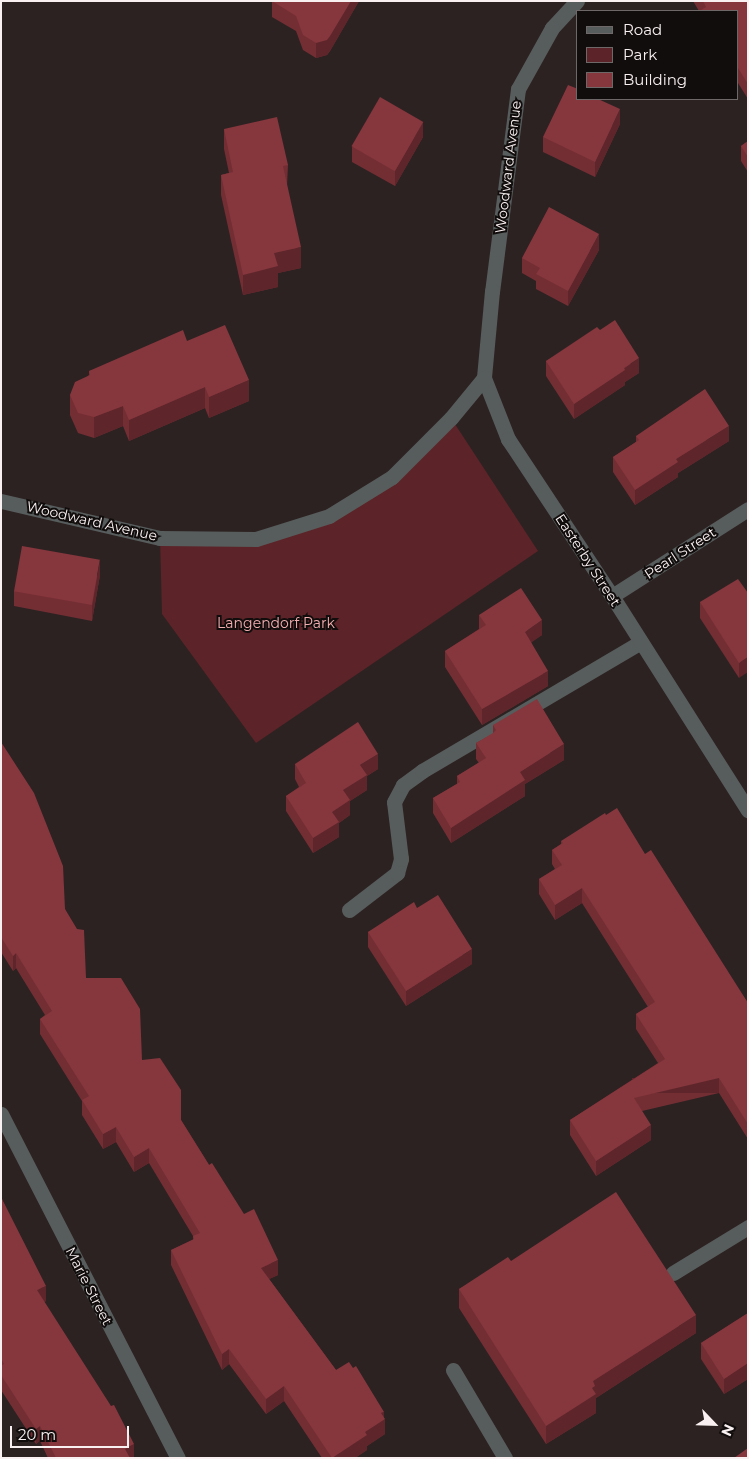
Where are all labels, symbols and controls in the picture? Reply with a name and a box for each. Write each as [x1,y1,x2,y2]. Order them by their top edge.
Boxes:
legend [576,10,739,100]
text: Road [623,20,662,39]
text: Park [623,45,657,64]
text: Building [623,70,687,89]
street label: Woodward Avenue [492,100,524,234]
street label: Woodward Avenue [25,498,159,544]
street label: Easterby Street [552,511,624,609]
street label: Pearl Street [641,524,719,582]
park label: Langendorf Park [217,615,335,631]
street label: Marie Street [62,1244,116,1328]
north arrow [689,1399,739,1449]
scale bar [12,1416,131,1448]
text: N [717,1421,738,1439]
text: 20 m [18,1425,56,1444]

